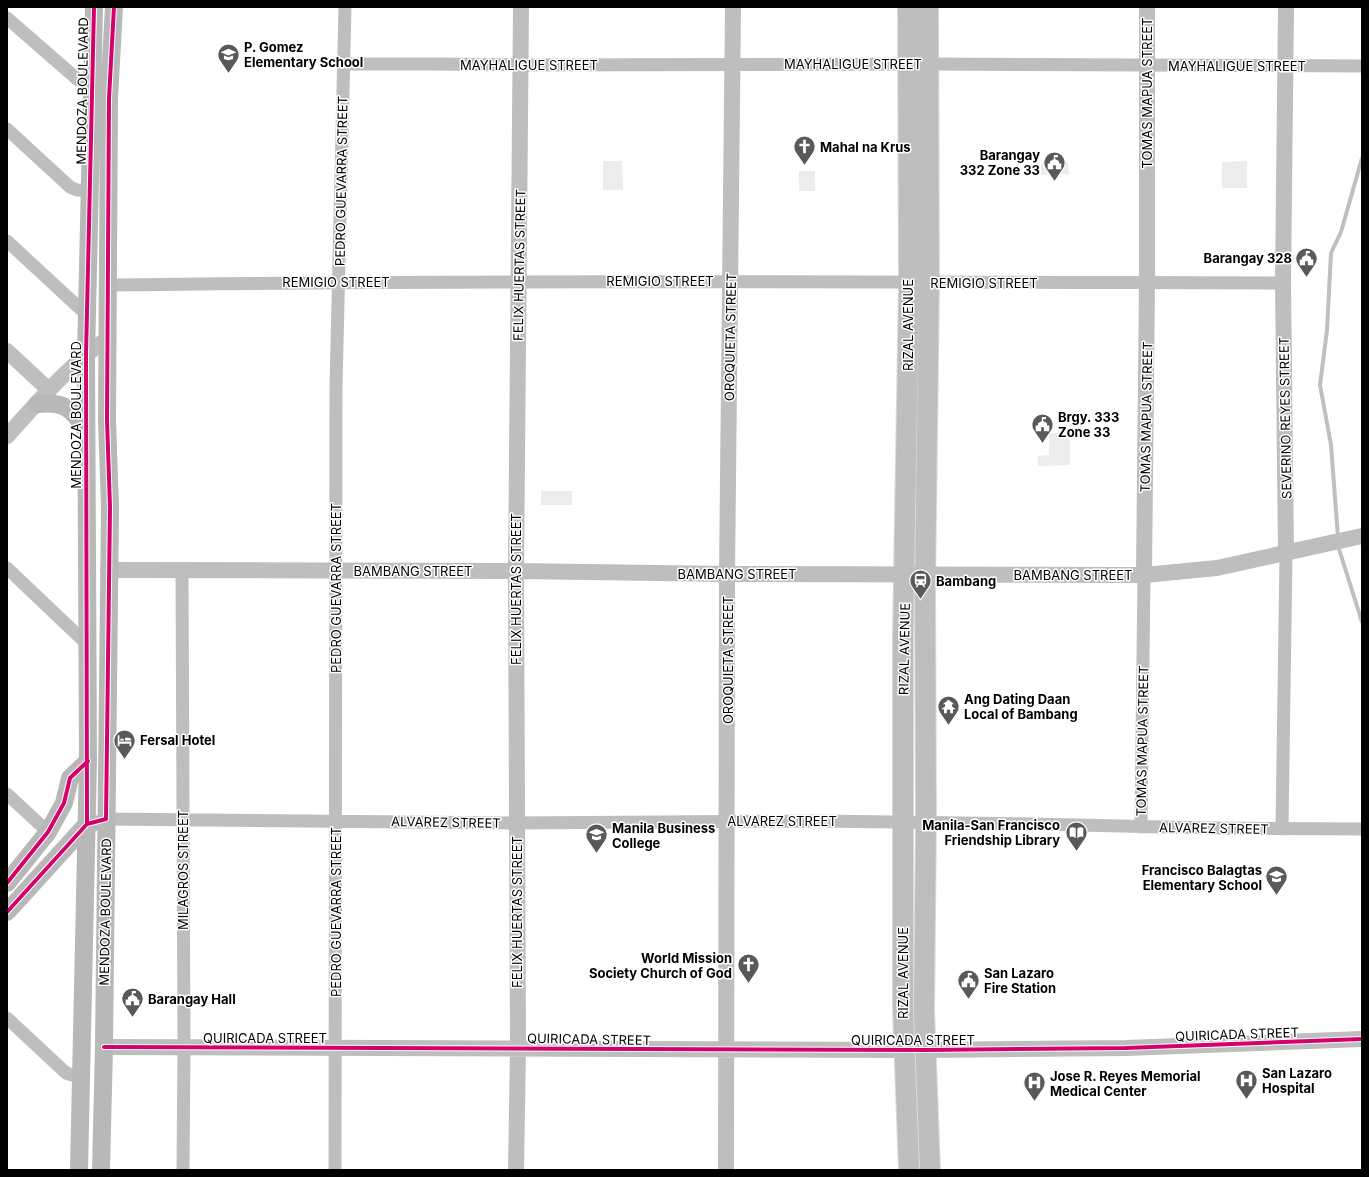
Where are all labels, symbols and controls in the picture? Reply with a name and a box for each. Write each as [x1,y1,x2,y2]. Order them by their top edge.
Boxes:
street label: MENDOZA BOULEVARD [73,17,91,165]
street label: TOMAS MAPUA STREET [1139,18,1155,168]
place label: P. Gomez Elementary School [244,39,363,70]
school or university icon: P. Gomez Elementary School [216,41,242,74]
street label: MAYHALIGUE STREET [784,56,922,72]
street label: MAYHALIGUE STREET [460,57,598,73]
street label: MAYHALIGUE STREET [1168,58,1306,74]
street label: PEDRO GUEVARRA STREET [332,96,350,266]
church icon: Mahal na Krus [791,134,817,167]
place label: Mahal na Krus [820,139,911,155]
place label: Barangay 332 Zone 33 [960,147,1040,178]
public building icon: Barangay 332 Zone 33 [1042,149,1068,182]
street label: FELIX HUERTAS STREET [510,189,528,341]
public building icon: Barangay 328 [1294,245,1320,278]
place label: Barangay 328 [1204,250,1292,266]
street label: REMIGIO STREET [606,273,714,289]
street label: OROQUIETA STREET [721,273,739,401]
street label: REMIGIO STREET [282,274,390,290]
street label: REMIGIO STREET [930,275,1038,291]
street label: RIZAL AVENUE [900,279,916,371]
street label: SEVERINO REYES STREET [1276,337,1294,499]
street label: MENDOZA BOULEVARD [68,341,84,489]
street label: TOMAS MAPUA STREET [1137,341,1155,493]
place label: Brgy. 333 Zone 33 [1058,409,1119,440]
public building icon: Brgy. 333 Zone 33 [1030,411,1056,444]
street label: PEDRO GUEVARRA STREET [328,503,344,673]
street label: FELIX HUERTAS STREET [508,513,524,665]
street label: BAMBANG STREET [354,563,472,579]
street label: BAMBANG STREET [678,566,796,582]
street label: BAMBANG STREET [1014,567,1132,583]
station icon: Bambang [907,568,933,601]
place label: Bambang [936,573,996,589]
street label: OROQUIETA STREET [720,596,736,724]
street label: RIZAL AVENUE [895,603,913,695]
street label: TOMAS MAPUA STREET [1133,665,1151,817]
place label: Ang Dating Daan Local of Bambang [964,691,1078,722]
temple icon: Ang Dating Daan Local of Bambang [935,693,961,726]
hotel icon: Fersal Hotel [111,727,137,760]
place label: Fersal Hotel [140,732,215,748]
street label: MILAGROS STREET [175,810,191,930]
street label: ALVAREZ STREET [391,813,501,831]
street label: ALVAREZ STREET [727,813,837,829]
place label: Manila-San Francisco Friendship Library [922,817,1060,848]
library icon: Manila-San Francisco Friendship Library [1063,819,1089,852]
street label: ALVAREZ STREET [1159,819,1269,837]
place label: Manila Business College [612,820,715,851]
school or university icon: Manila Business College [583,822,609,855]
street label: PEDRO GUEVARRA STREET [328,827,344,997]
street label: FELIX HUERTAS STREET [509,836,525,988]
street label: MENDOZA BOULEVARD [96,838,114,986]
place label: Francisco Balagtas Elementary School [1142,862,1262,893]
school or university icon: Francisco Balagtas Elementary School [1264,864,1290,897]
street label: RIZAL AVENUE [895,927,911,1019]
place label: World Mission Society Church of God [589,950,732,981]
church icon: World Mission Society Church of God [735,952,761,985]
place label: San Lazaro Fire Station [984,965,1056,996]
public building icon: San Lazaro Fire Station [956,967,982,1000]
public building icon: Barangay Hall [119,986,145,1019]
place label: Barangay Hall [148,991,236,1007]
street label: QUIRICADA STREET [1175,1024,1299,1044]
street label: QUIRICADA STREET [203,1030,327,1046]
street label: QUIRICADA STREET [527,1030,651,1048]
street label: QUIRICADA STREET [851,1032,975,1048]
place label: San Lazaro Hospital [1262,1065,1332,1096]
hospital icon: San Lazaro Hospital [1233,1067,1259,1100]
place label: Jose R. Reyes Memorial Medical Center [1050,1068,1201,1099]
hospital icon: Jose R. Reyes Memorial Medical Center [1021,1070,1047,1103]

